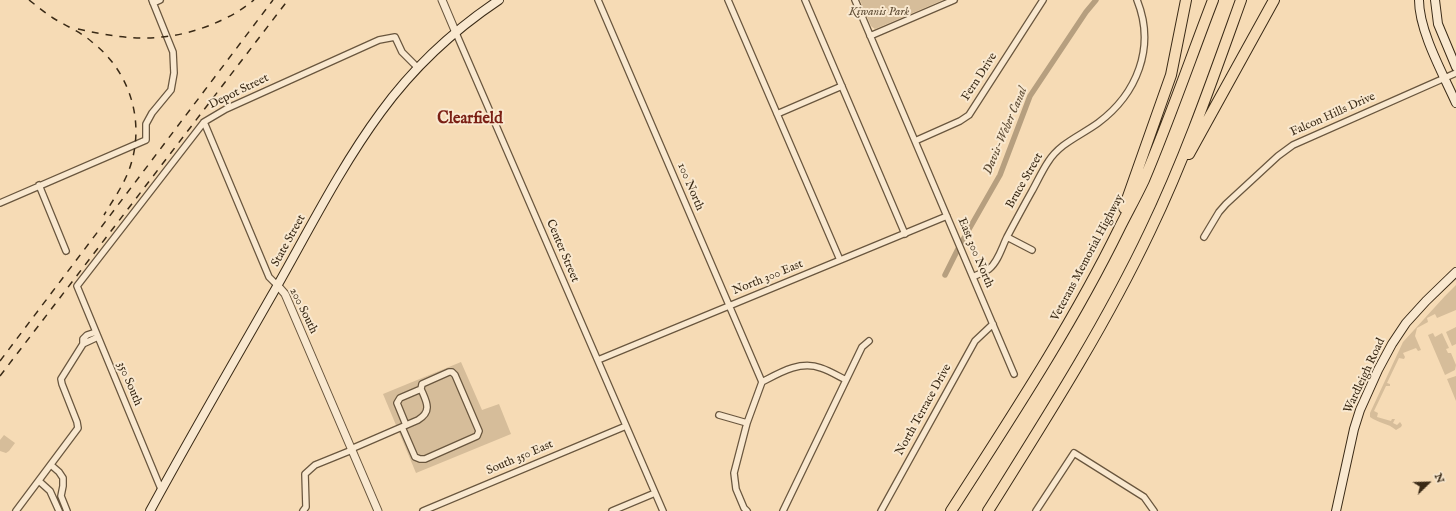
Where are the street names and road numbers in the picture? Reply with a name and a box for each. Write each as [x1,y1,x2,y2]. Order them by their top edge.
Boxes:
street label: Fern Drive [959,50,1001,104]
street label: Depot Street [207,71,271,113]
street label: Falcon Hills Drive [1288,90,1378,140]
street label: Bruce Street [1003,151,1047,211]
street label: 100 North [674,161,706,213]
street label: Veterans Memorial Highway [1048,192,1128,324]
street label: State Street [269,212,309,270]
street label: East 300 North [954,216,996,290]
street label: Center Street [542,217,582,285]
street label: North 300 East [731,257,805,299]
street label: 200 South [286,286,320,336]
street label: Wardleigh Road [1341,336,1389,416]
street label: 350 South [113,360,145,408]
street label: North Terrace Drive [893,362,955,458]
street label: South 350 East [484,437,556,479]

